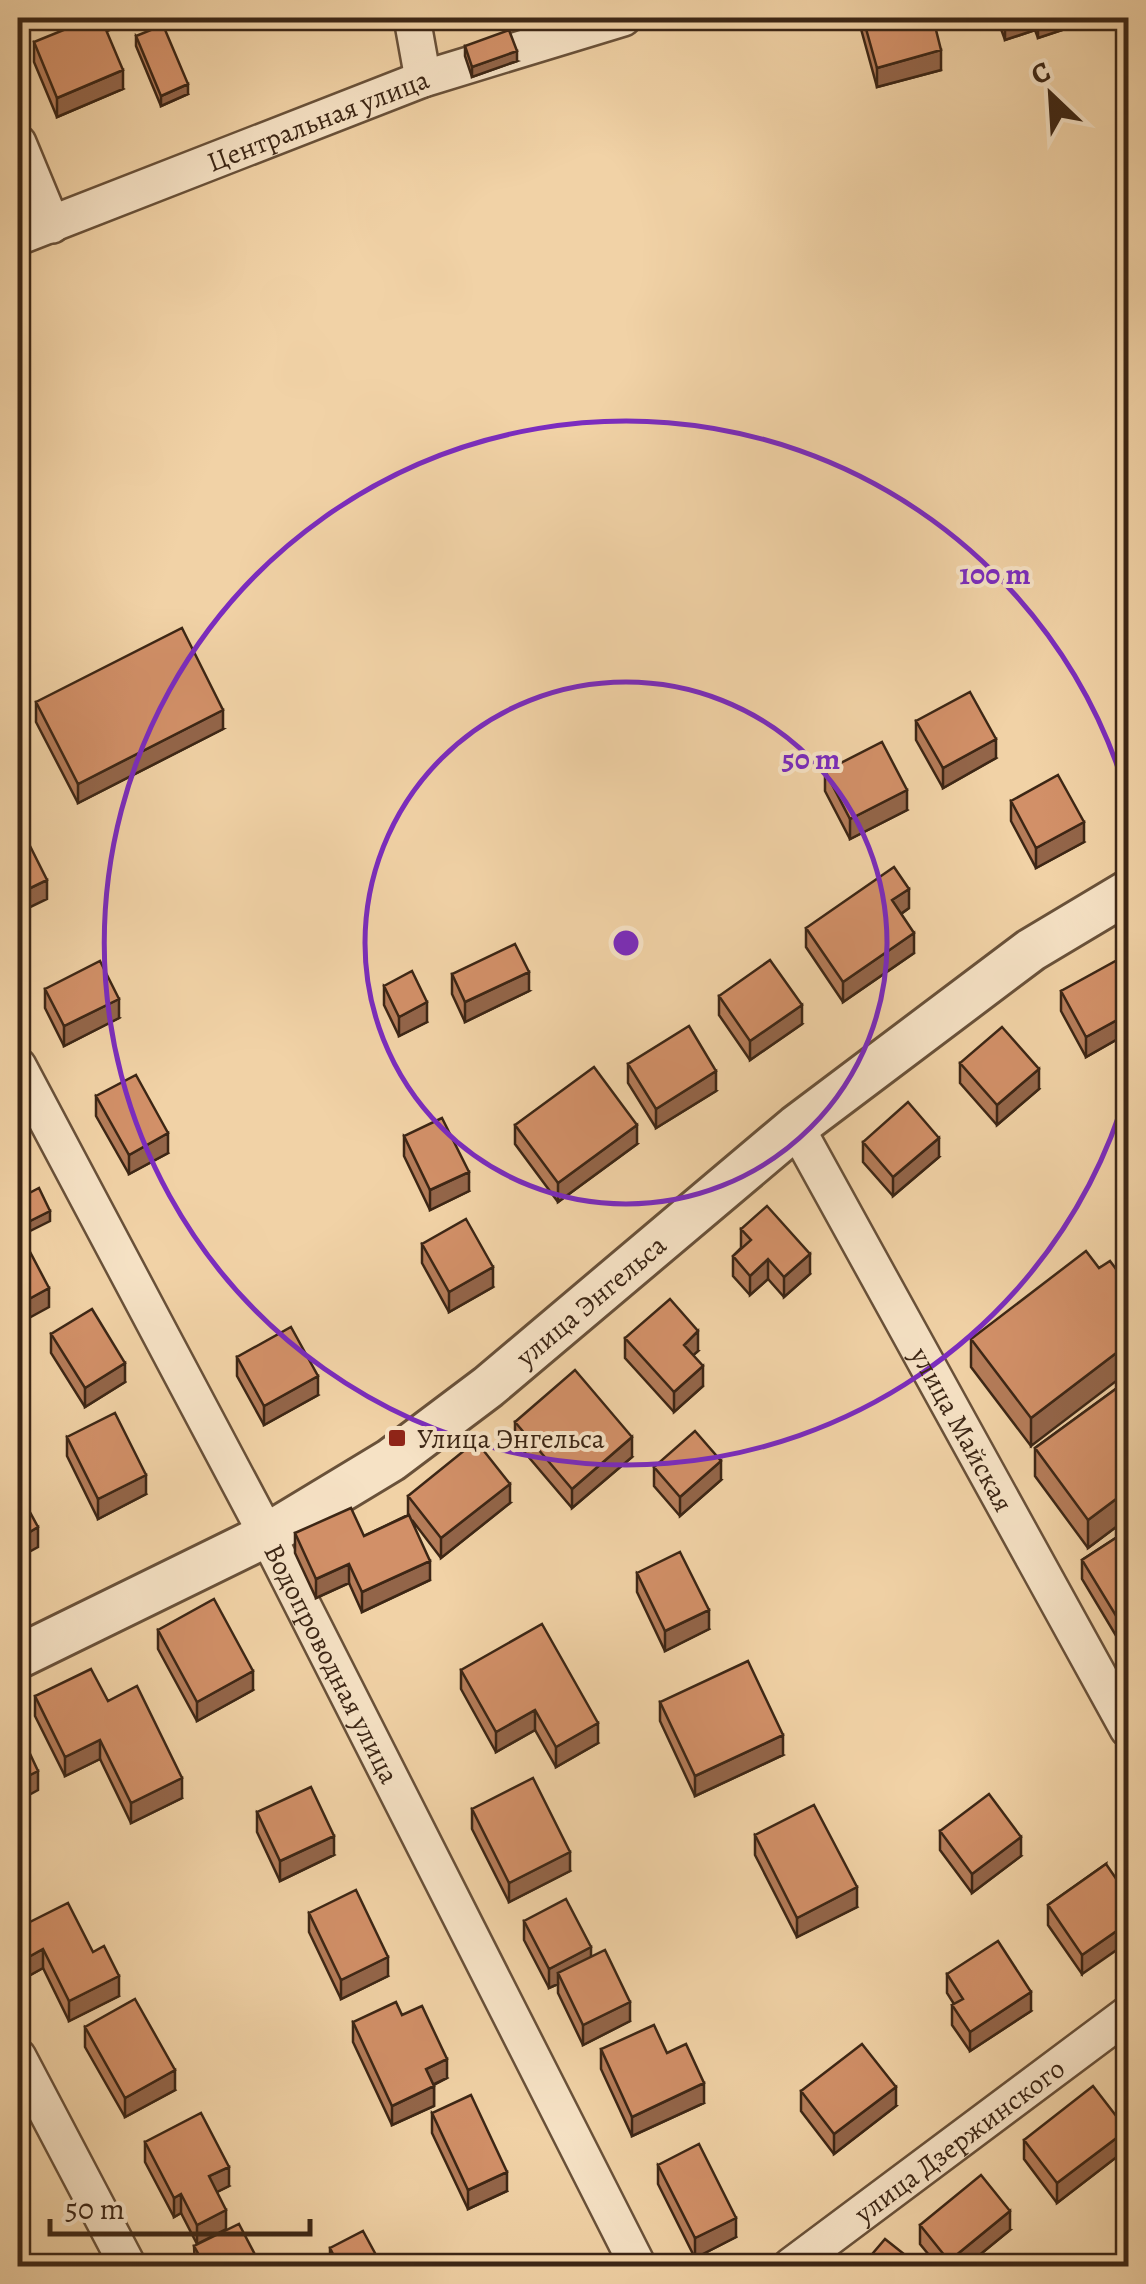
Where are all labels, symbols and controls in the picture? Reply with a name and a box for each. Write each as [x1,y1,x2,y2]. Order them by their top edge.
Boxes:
north arrow [1001,45,1101,145]
text: С [1025,52,1057,94]
street label: Центральная улица [202,60,435,181]
text: 100 m [959,554,1031,594]
text: 50 m [782,739,840,779]
centre of rings [608,925,644,961]
street label: улица Энгельса [507,1226,675,1376]
street label: улица Майская [901,1340,1022,1519]
place label: Улица Энгельса [417,1420,605,1458]
marker: Улица Энгельса [386,1427,408,1449]
street label: Водопроводная улица [255,1537,408,1790]
street label: улица Дзержинского [846,2050,1073,2233]
scale bar [50,2174,310,2236]
text: 50 m [65,2189,125,2229]

